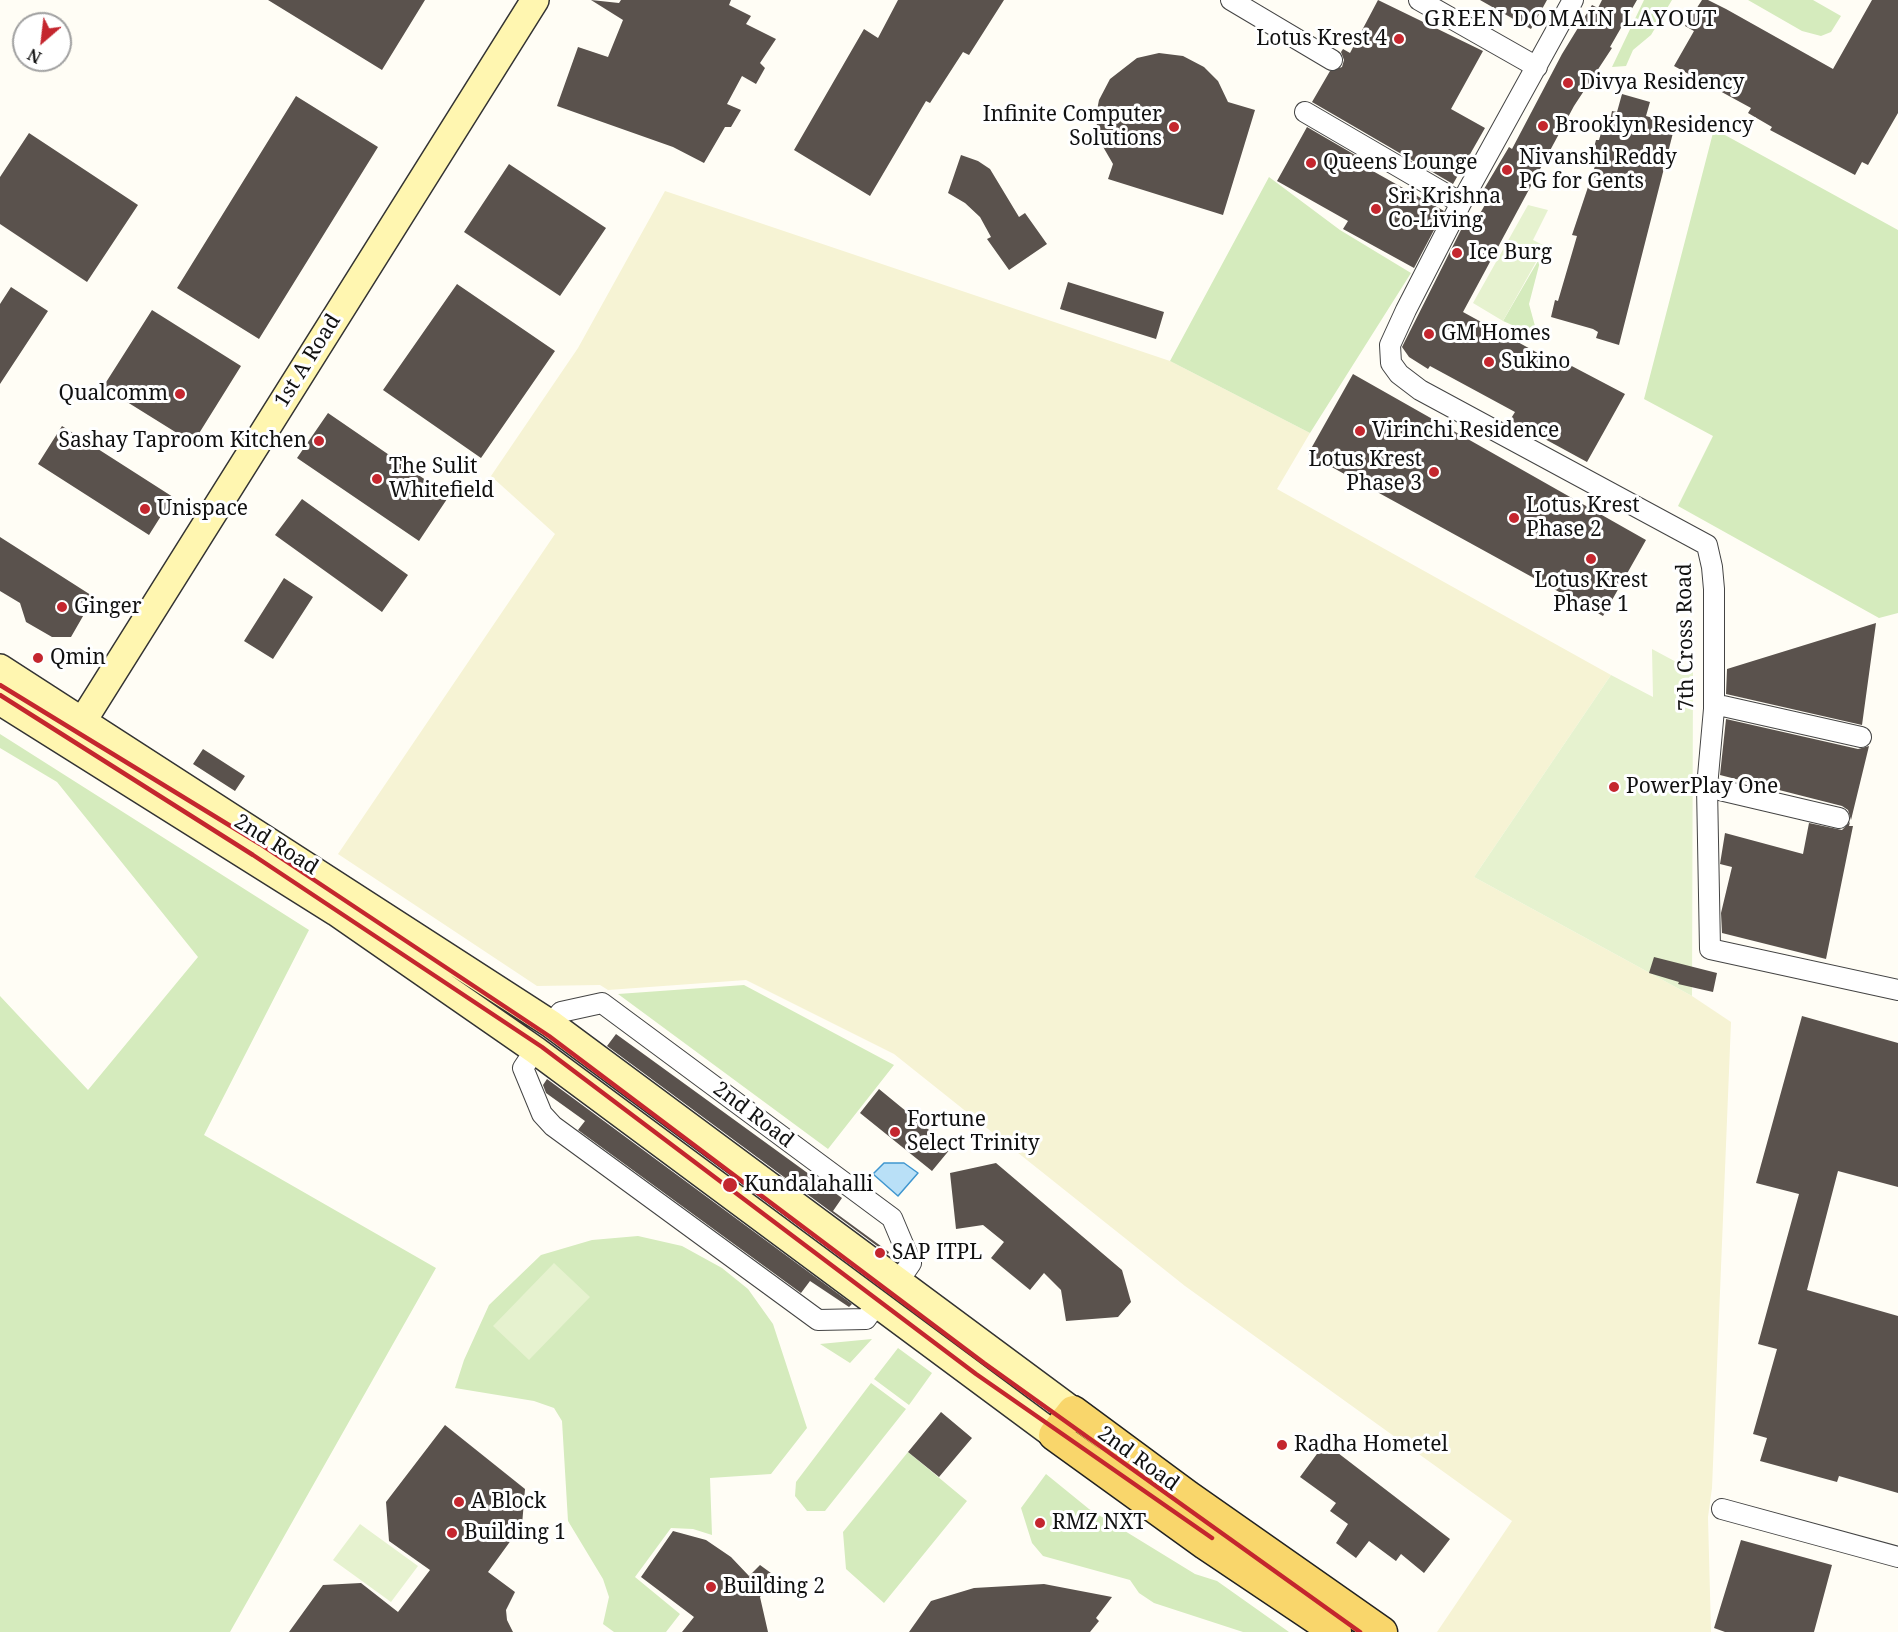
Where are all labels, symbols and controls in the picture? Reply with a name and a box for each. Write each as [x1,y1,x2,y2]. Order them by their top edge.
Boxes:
district label: GREEN DOMAIN LAYOUT [1424,7,1718,33]
north arrow [12,12,72,72]
place label: Lotus Krest 4 [1256,26,1387,52]
marker: Lotus Krest 4 [1392,32,1406,46]
text: N [24,43,45,69]
place label: Divya Residency [1580,70,1744,96]
marker: Divya Residency [1561,76,1575,90]
place label: Infinite Computer Solutions [983,102,1162,152]
place label: Brooklyn Residency [1555,113,1754,139]
marker: Brooklyn Residency [1536,119,1550,133]
marker: Infinite Computer Solutions [1167,120,1181,134]
place label: Nivanshi Reddy PG for Gents [1519,145,1677,195]
place label: Queens Lounge [1323,150,1477,176]
marker: Queens Lounge [1304,156,1318,170]
marker: Nivanshi Reddy PG for Gents [1500,163,1514,177]
place label: Sri Krishna Co-Living [1388,184,1501,234]
marker: Sri Krishna Co-Living [1369,202,1383,216]
place label: Ice Burg [1469,240,1552,266]
marker: Ice Burg [1450,246,1464,260]
street label: 1st A Road [270,310,346,412]
place label: GM Homes [1441,321,1550,347]
marker: GM Homes [1422,327,1436,341]
place label: Sukino [1501,349,1570,375]
marker: Sukino [1482,355,1496,369]
place label: Qualcomm [59,381,168,407]
marker: Qualcomm [173,387,187,401]
place label: Virinchi Residence [1372,418,1559,444]
marker: Virinchi Residence [1353,424,1367,438]
place label: Sashay Taproom Kitchen [59,428,307,454]
marker: Sashay Taproom Kitchen [312,434,326,448]
place label: Lotus Krest Phase 3 [1308,447,1422,497]
place label: The Sulit Whitefield [389,454,494,504]
marker: Lotus Krest Phase 3 [1427,465,1441,479]
marker: The Sulit Whitefield [370,472,384,486]
place label: Lotus Krest Phase 2 [1526,493,1640,543]
place label: Unispace [157,496,248,522]
marker: Unispace [138,502,152,516]
marker: Lotus Krest Phase 2 [1507,511,1521,525]
marker: Lotus Krest Phase 1 [1584,552,1598,566]
street label: 7th Cross Road [1672,563,1700,711]
place label: Lotus Krest Phase 1 [1534,568,1648,618]
place label: Ginger [74,594,142,620]
marker: Ginger [55,600,69,614]
place label: Qmin [50,645,106,671]
marker: Qmin [31,651,45,665]
place label: PowerPlay One [1626,774,1778,800]
marker: PowerPlay One [1607,780,1621,794]
street label: 2nd Road [229,809,323,881]
street label: 2nd Road [708,1077,798,1153]
place label: Fortune Select Trinity [907,1107,1040,1157]
marker: Fortune Select Trinity [888,1125,902,1139]
place label: Kundalahalli [744,1172,873,1198]
marker: Kundalahalli [721,1176,739,1194]
place label: SAP ITPL [892,1240,982,1266]
marker: SAP ITPL [873,1246,887,1260]
street label: 2nd Road [1092,1421,1184,1497]
place label: Radha Hometel [1294,1432,1448,1458]
marker: Radha Hometel [1275,1438,1289,1452]
place label: A Block [471,1489,546,1515]
marker: A Block [452,1495,466,1509]
place label: RMZ NXT [1052,1510,1146,1536]
marker: RMZ NXT [1033,1516,1047,1530]
place label: Building 1 [464,1520,566,1546]
marker: Building 1 [445,1526,459,1540]
place label: Building 2 [723,1574,825,1600]
marker: Building 2 [704,1580,718,1594]

